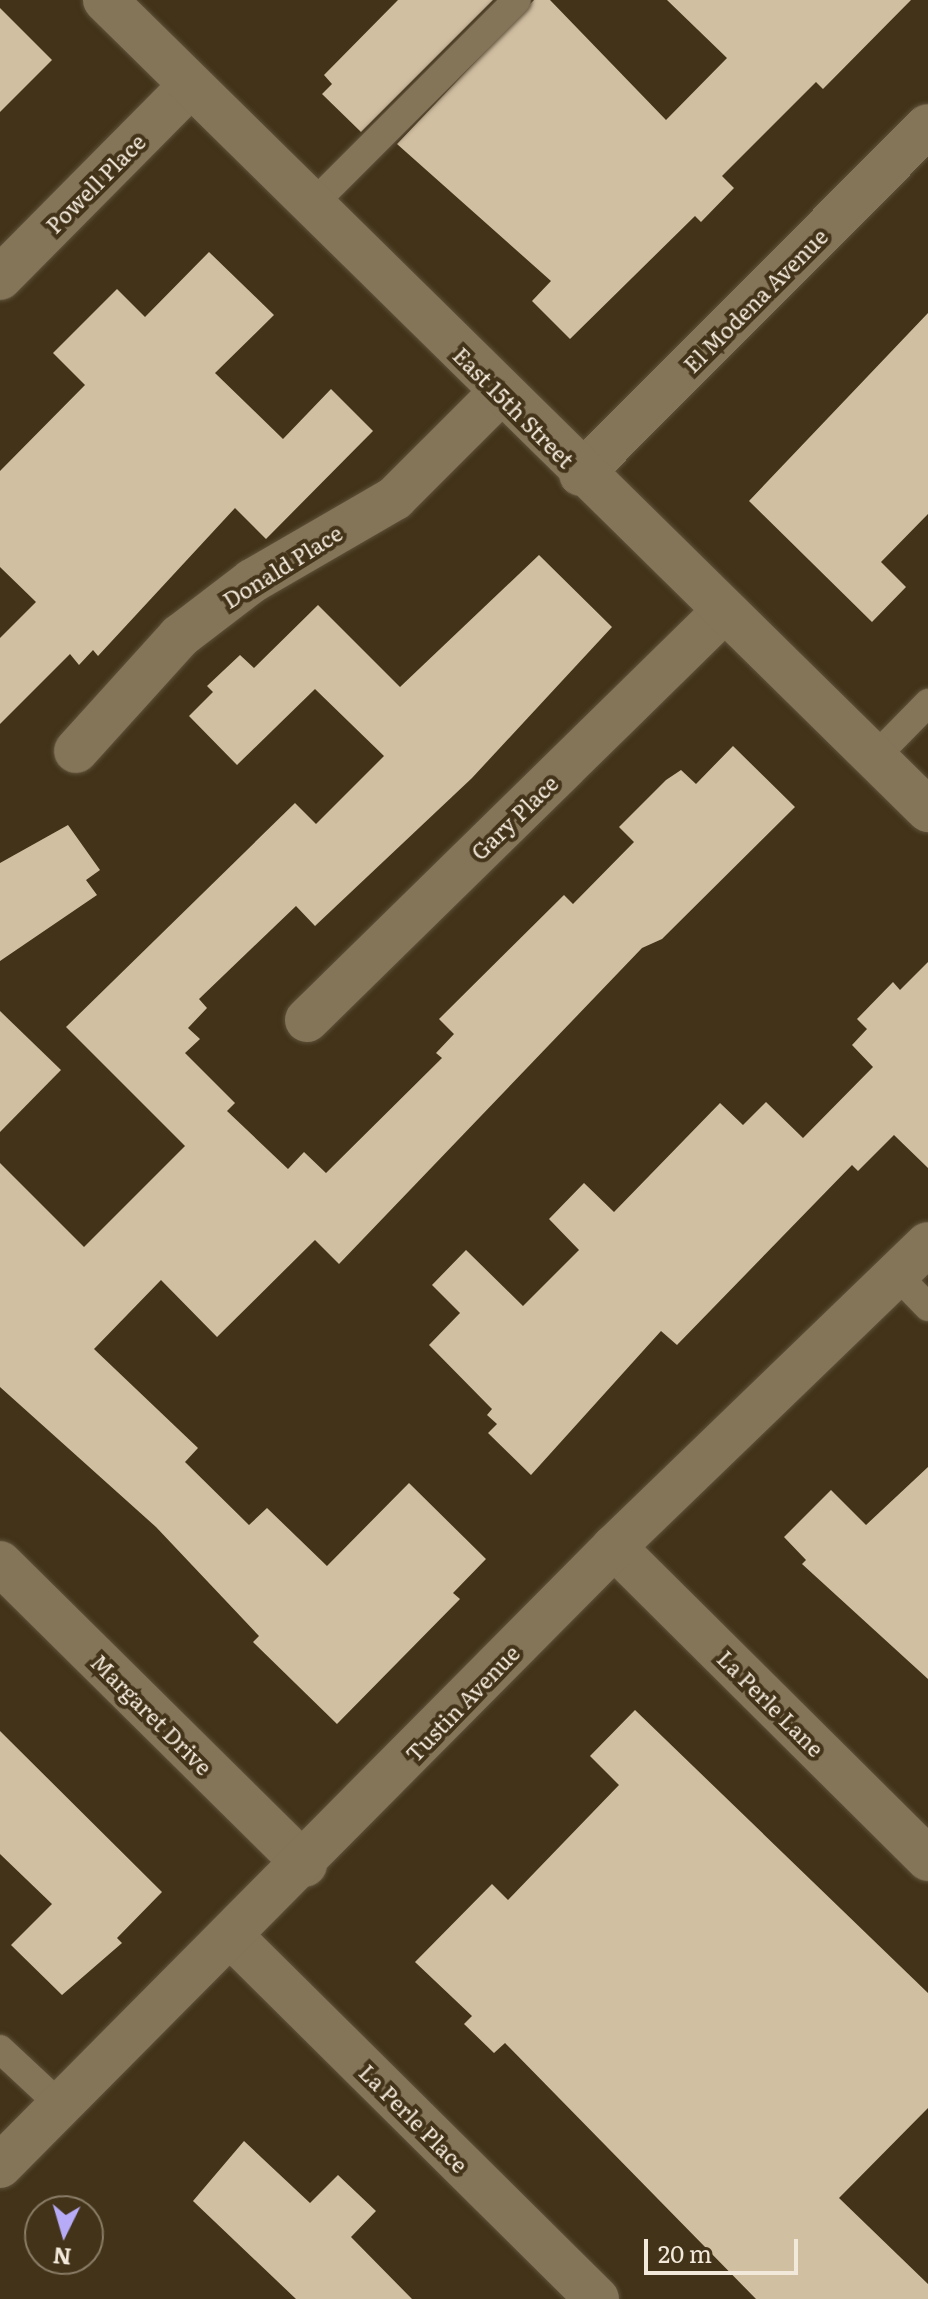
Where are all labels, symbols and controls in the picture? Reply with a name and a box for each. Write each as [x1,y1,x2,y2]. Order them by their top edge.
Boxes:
street label: Powell Place [40,128,150,238]
street label: El Modena Avenue [678,223,832,377]
street label: East 15th Street [448,341,580,473]
street label: Donald Place [218,519,346,613]
street label: Gary Place [465,769,563,865]
street label: Tustin Avenue [400,1639,524,1767]
street label: La Perle Lane [712,1644,830,1762]
street label: Margaret Drive [86,1648,218,1780]
street label: La Perle Place [354,2058,474,2178]
north arrow [24,2195,104,2275]
scale bar [648,2223,802,2273]
text: 20 m [658,2235,712,2270]
text: N [51,2240,73,2275]

